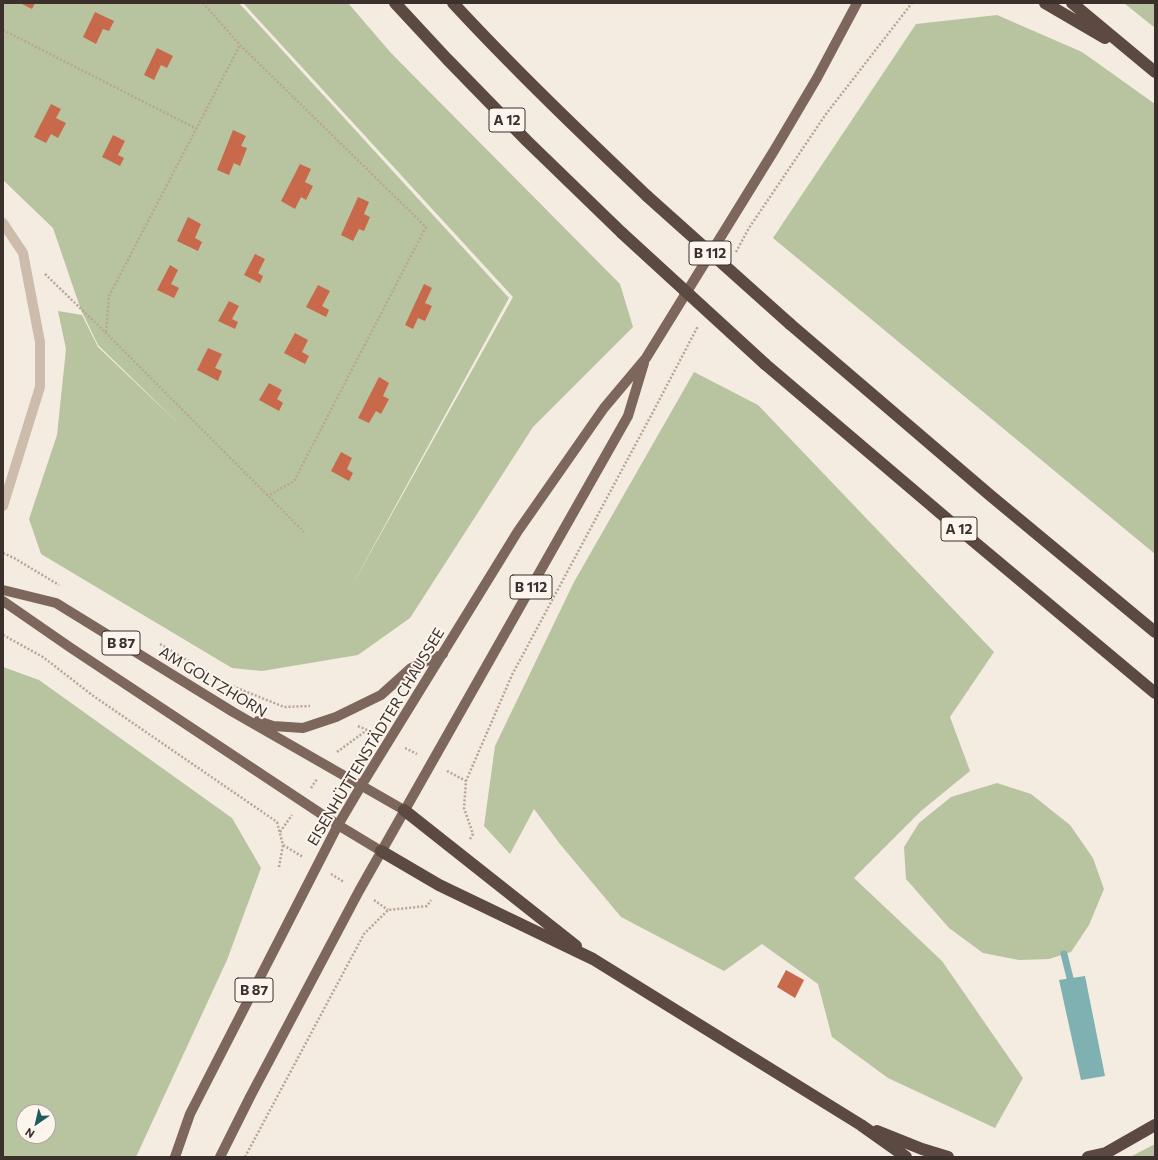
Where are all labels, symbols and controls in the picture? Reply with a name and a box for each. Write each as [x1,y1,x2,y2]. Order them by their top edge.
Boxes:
road number: A 12 [489,108,525,132]
road number: B 112 [689,241,731,265]
road number: A 12 [941,517,977,541]
road number: B 112 [510,575,552,599]
street label: EISENHÜTTENSTÄDTER CHAUSSEE [304,625,448,849]
road number: B 87 [102,631,140,655]
street label: AM GOLTZHORN [156,643,270,721]
road number: B 87 [235,978,273,1002]
north arrow [16,1104,56,1144]
text: N [23,1126,37,1141]

